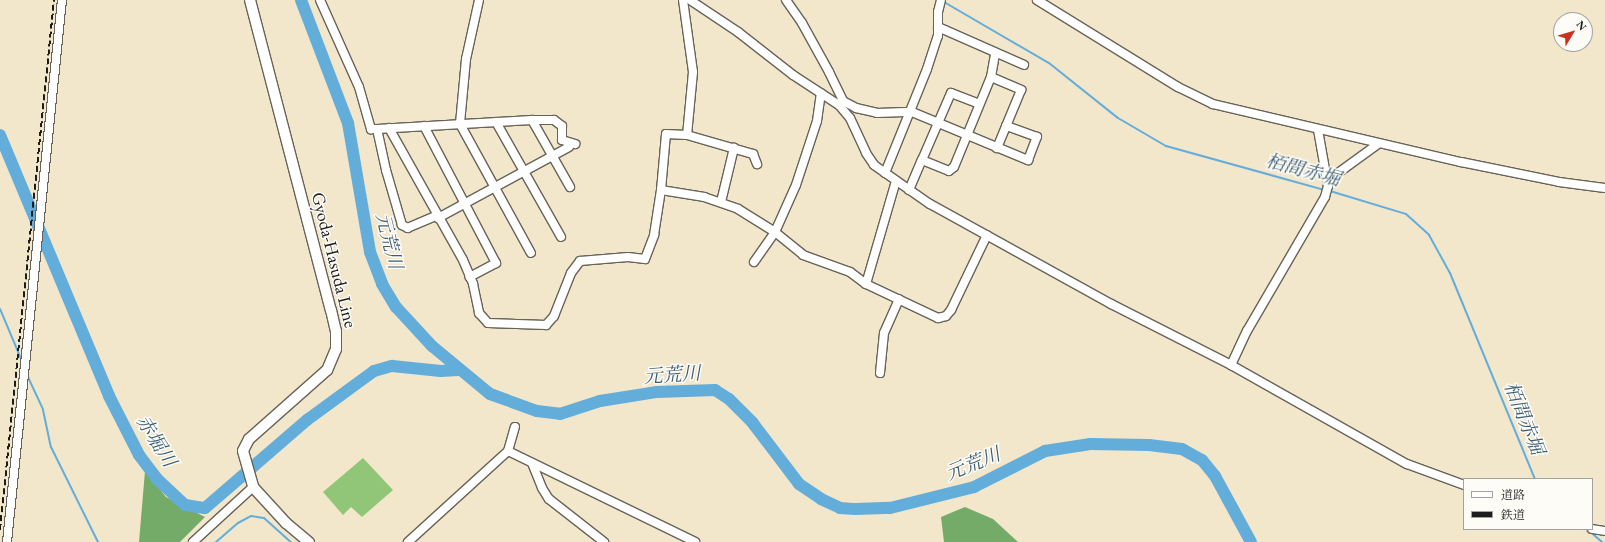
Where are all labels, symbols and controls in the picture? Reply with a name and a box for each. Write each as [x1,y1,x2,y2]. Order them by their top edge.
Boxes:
north arrow [1553,12,1593,52]
text: N [1573,17,1590,33]
water label: 栢間赤堀 [1263,149,1343,191]
street label: Gyoda-Hasuda Line [307,190,361,330]
water label: 元荒川 [371,211,407,271]
water label: 元荒川 [643,362,701,388]
water label: 栢間赤堀 [1499,378,1549,458]
water label: 赤堀川 [131,411,181,471]
water label: 元荒川 [942,443,1004,485]
legend [1463,478,1593,530]
text: 道路 [1501,487,1525,503]
text: 鉄道 [1501,507,1525,523]

